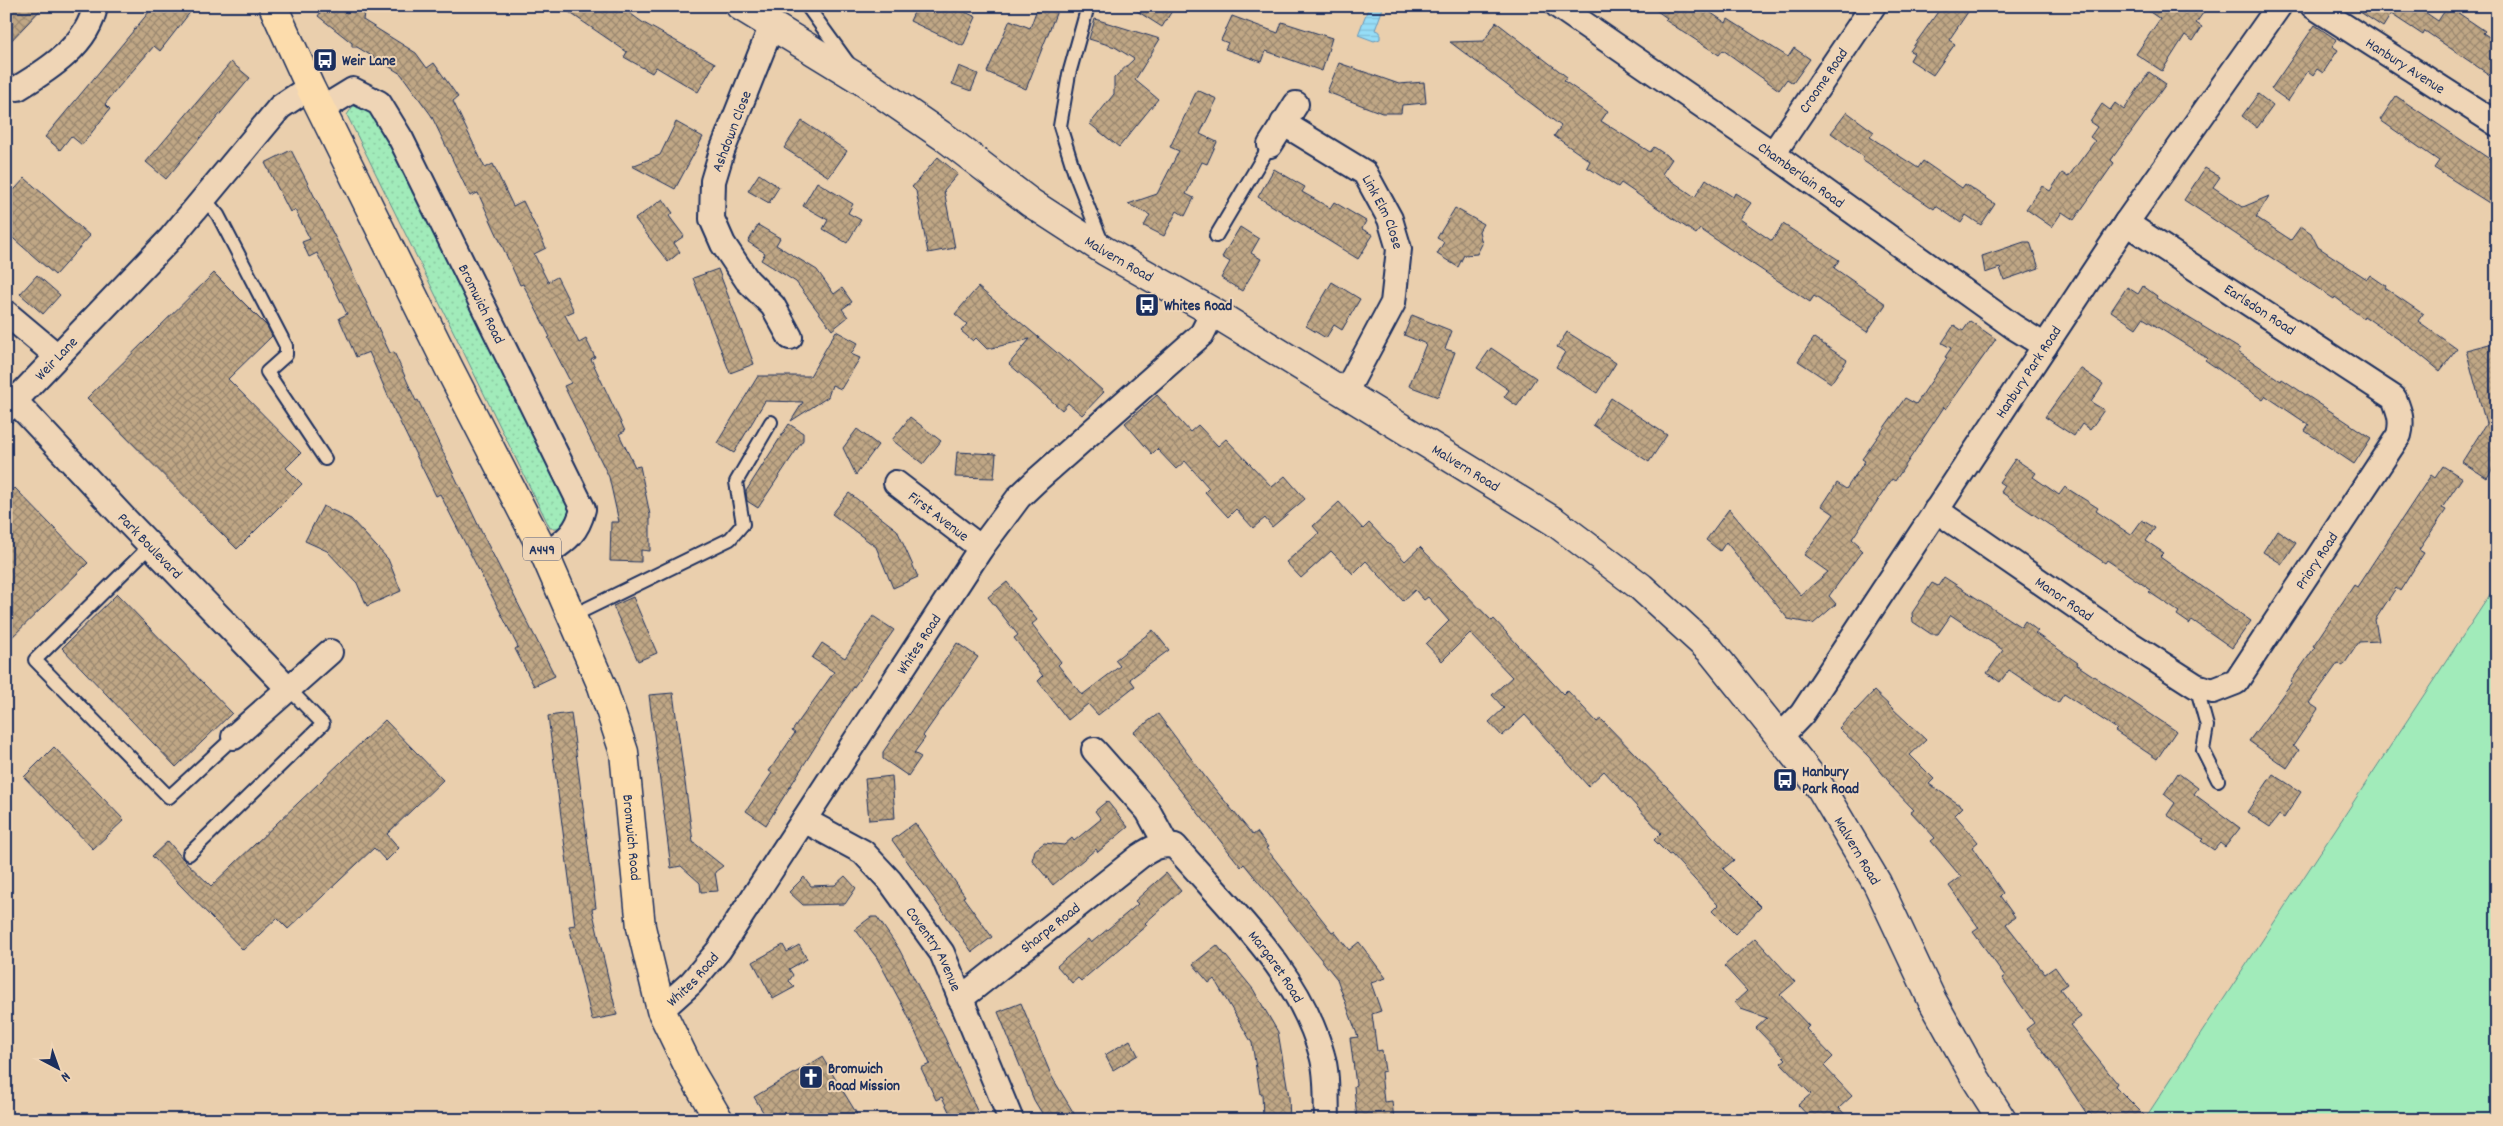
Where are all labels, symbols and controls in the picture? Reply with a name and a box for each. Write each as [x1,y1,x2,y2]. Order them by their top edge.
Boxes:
street label: Hanbury Avenue [2360,33,2449,101]
street label: Croome Road [1794,44,1855,119]
bus stop icon: Weir Lane [312,47,338,73]
place label: Weir Lane [342,51,396,73]
street label: Ashdown Close [707,87,759,176]
street label: Chamberlain Road [1752,137,1848,215]
street label: Link Elm Close [1355,171,1408,253]
street label: Malvern Road [1079,231,1157,289]
street label: Bromwich Road [451,261,509,348]
street label: Earlsdon Road [2219,279,2299,342]
bus stop icon: Whites Road [1134,292,1160,318]
place label: Whites Road [1164,296,1232,318]
street label: Hanbury Park Road [1991,322,2068,423]
street label: Weir Lane [31,332,84,386]
street label: Malvern Road [1427,440,1503,498]
street label: First Avenue [903,487,973,548]
street label: Park Boulevard [111,508,187,585]
street label: Priory Road [2291,528,2345,595]
road number: A449 [523,538,561,560]
street label: Manor Road [2030,572,2097,628]
street label: Whites Road [892,610,948,680]
place label: Hanbury Park Road [1802,762,1859,801]
bus stop icon: Hanbury Park Road [1772,767,1798,793]
street label: Bromwich Road [615,793,645,882]
street label: Malvern Road [1827,813,1885,890]
street label: Sharpe Road [1017,898,1086,960]
street label: Coventry Avenue [899,903,966,996]
street label: Margaret Road [1242,926,1308,1008]
street label: Whites Road [662,948,725,1013]
north arrow [32,1044,82,1094]
place label: Bromwich Road Mission [828,1059,900,1098]
church icon: Bromwich Road Mission [798,1064,824,1090]
text: N [56,1066,74,1086]

